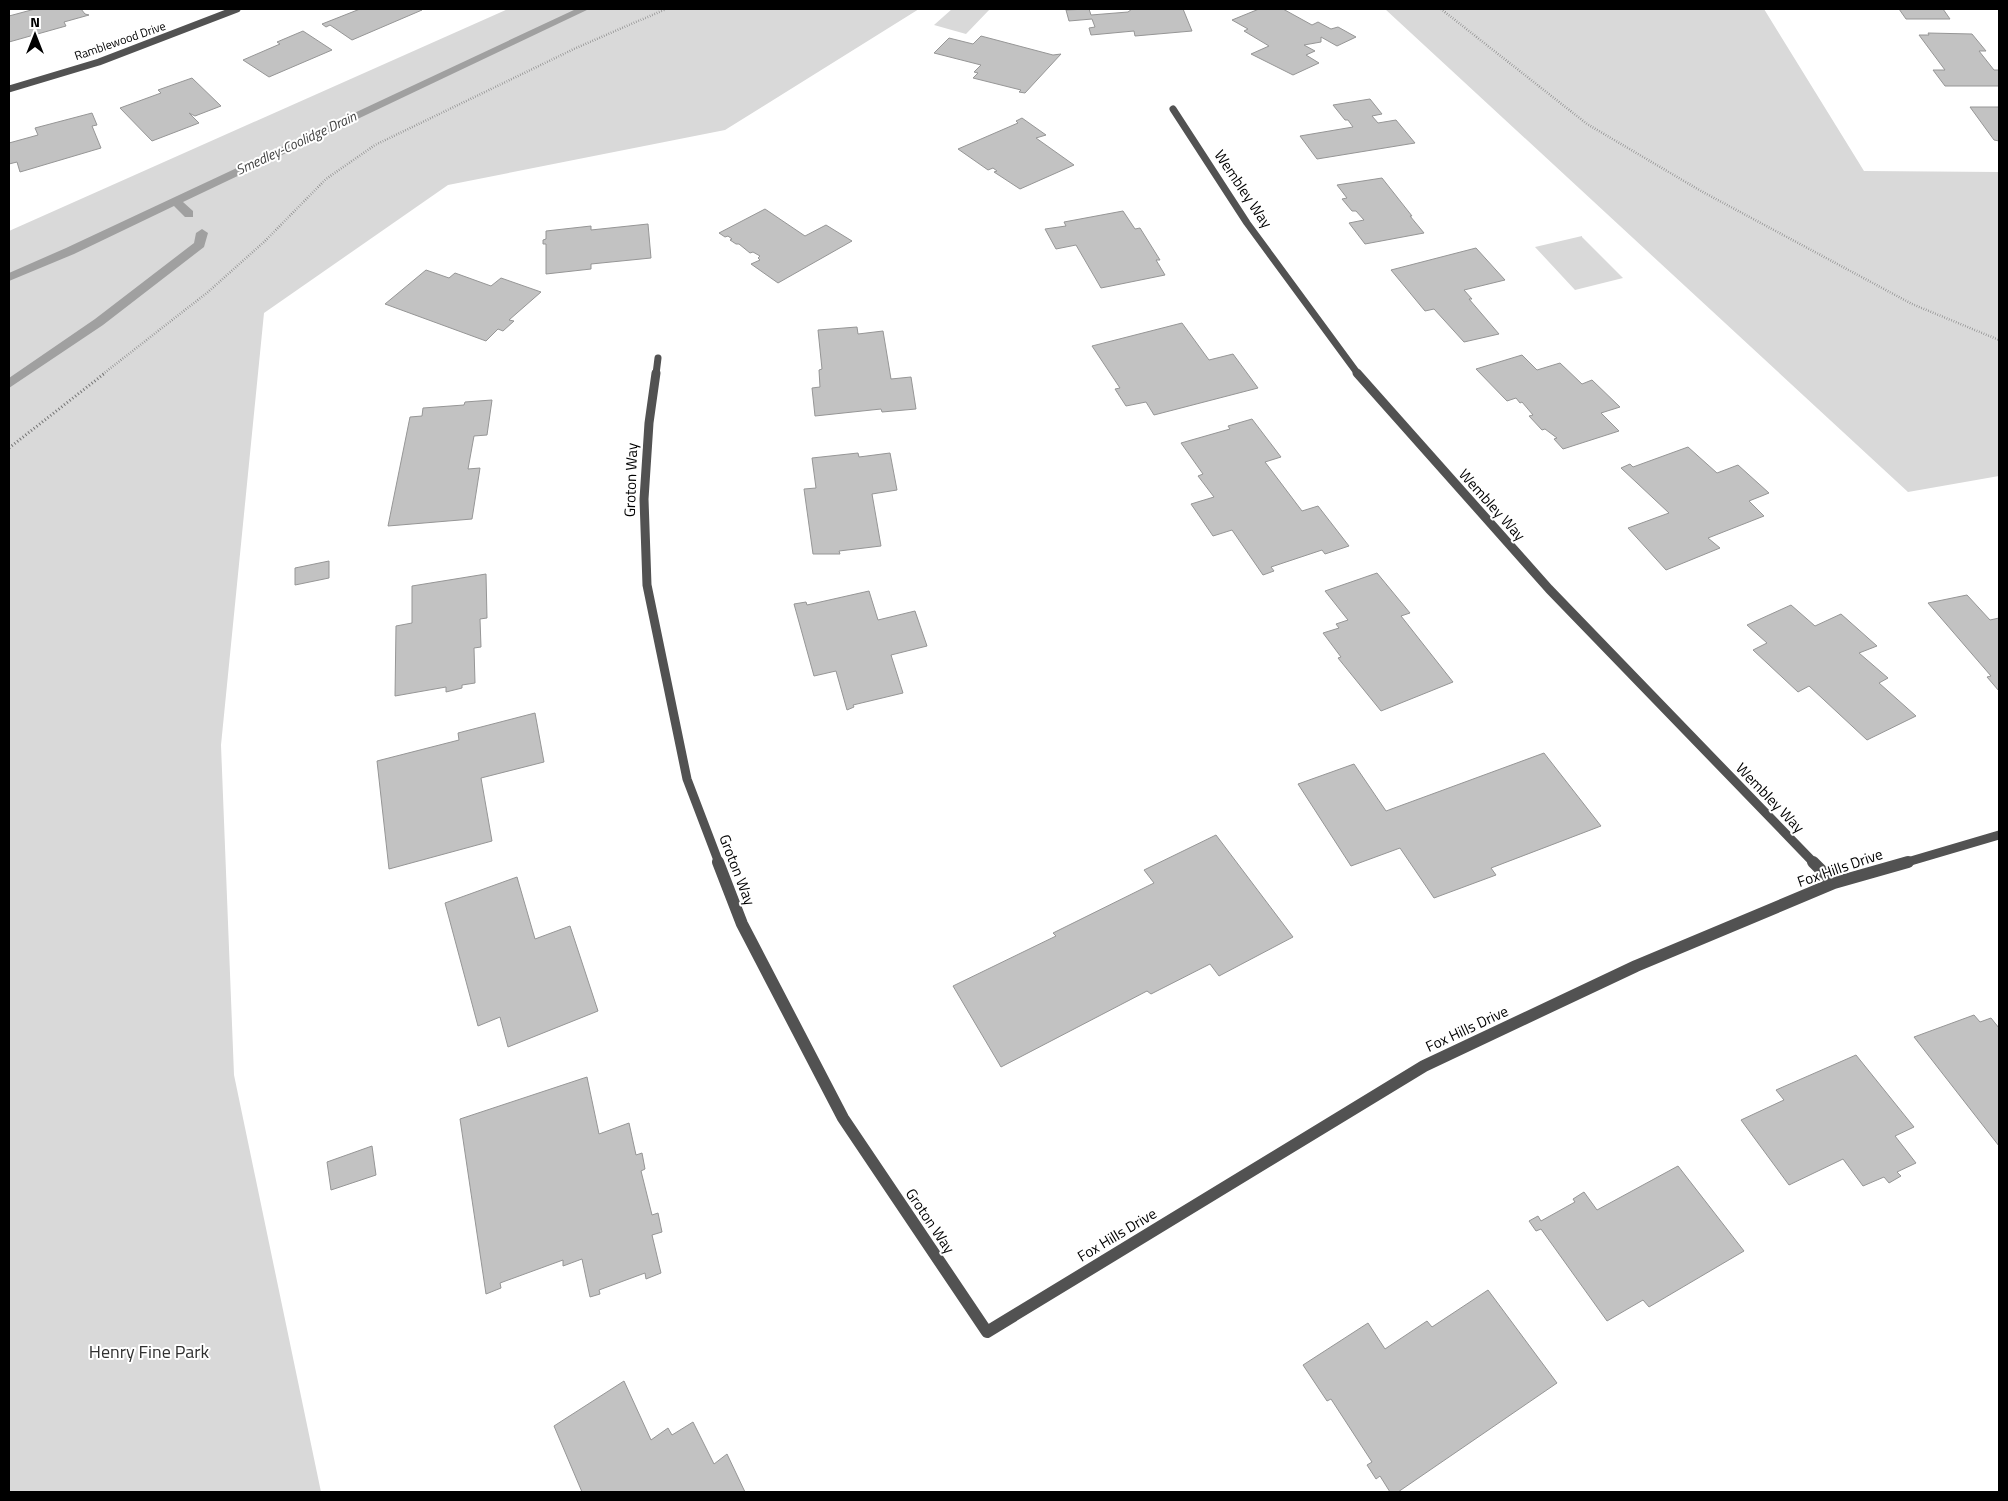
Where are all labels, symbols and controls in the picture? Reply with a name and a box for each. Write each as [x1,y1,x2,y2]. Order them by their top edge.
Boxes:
north arrow [10,10,60,60]
text: N [30,11,40,32]
street label: Ramblewood Drive [72,16,168,65]
water label: Smedley-Coolidge Drain [232,105,360,180]
street label: Wembley Way [1209,145,1278,233]
street label: Groton Way [618,442,643,518]
street label: Wembley Way [1454,463,1531,546]
street label: Wembley Way [1731,757,1810,838]
street label: Groton Way [713,831,762,909]
street label: Fox Hills Drive [1794,842,1886,893]
street label: Fox Hills Drive [1422,999,1512,1058]
street label: Groton Way [900,1183,961,1258]
street label: Fox Hills Drive [1073,1202,1161,1267]
park label: Henry Fine Park [89,1338,210,1365]

